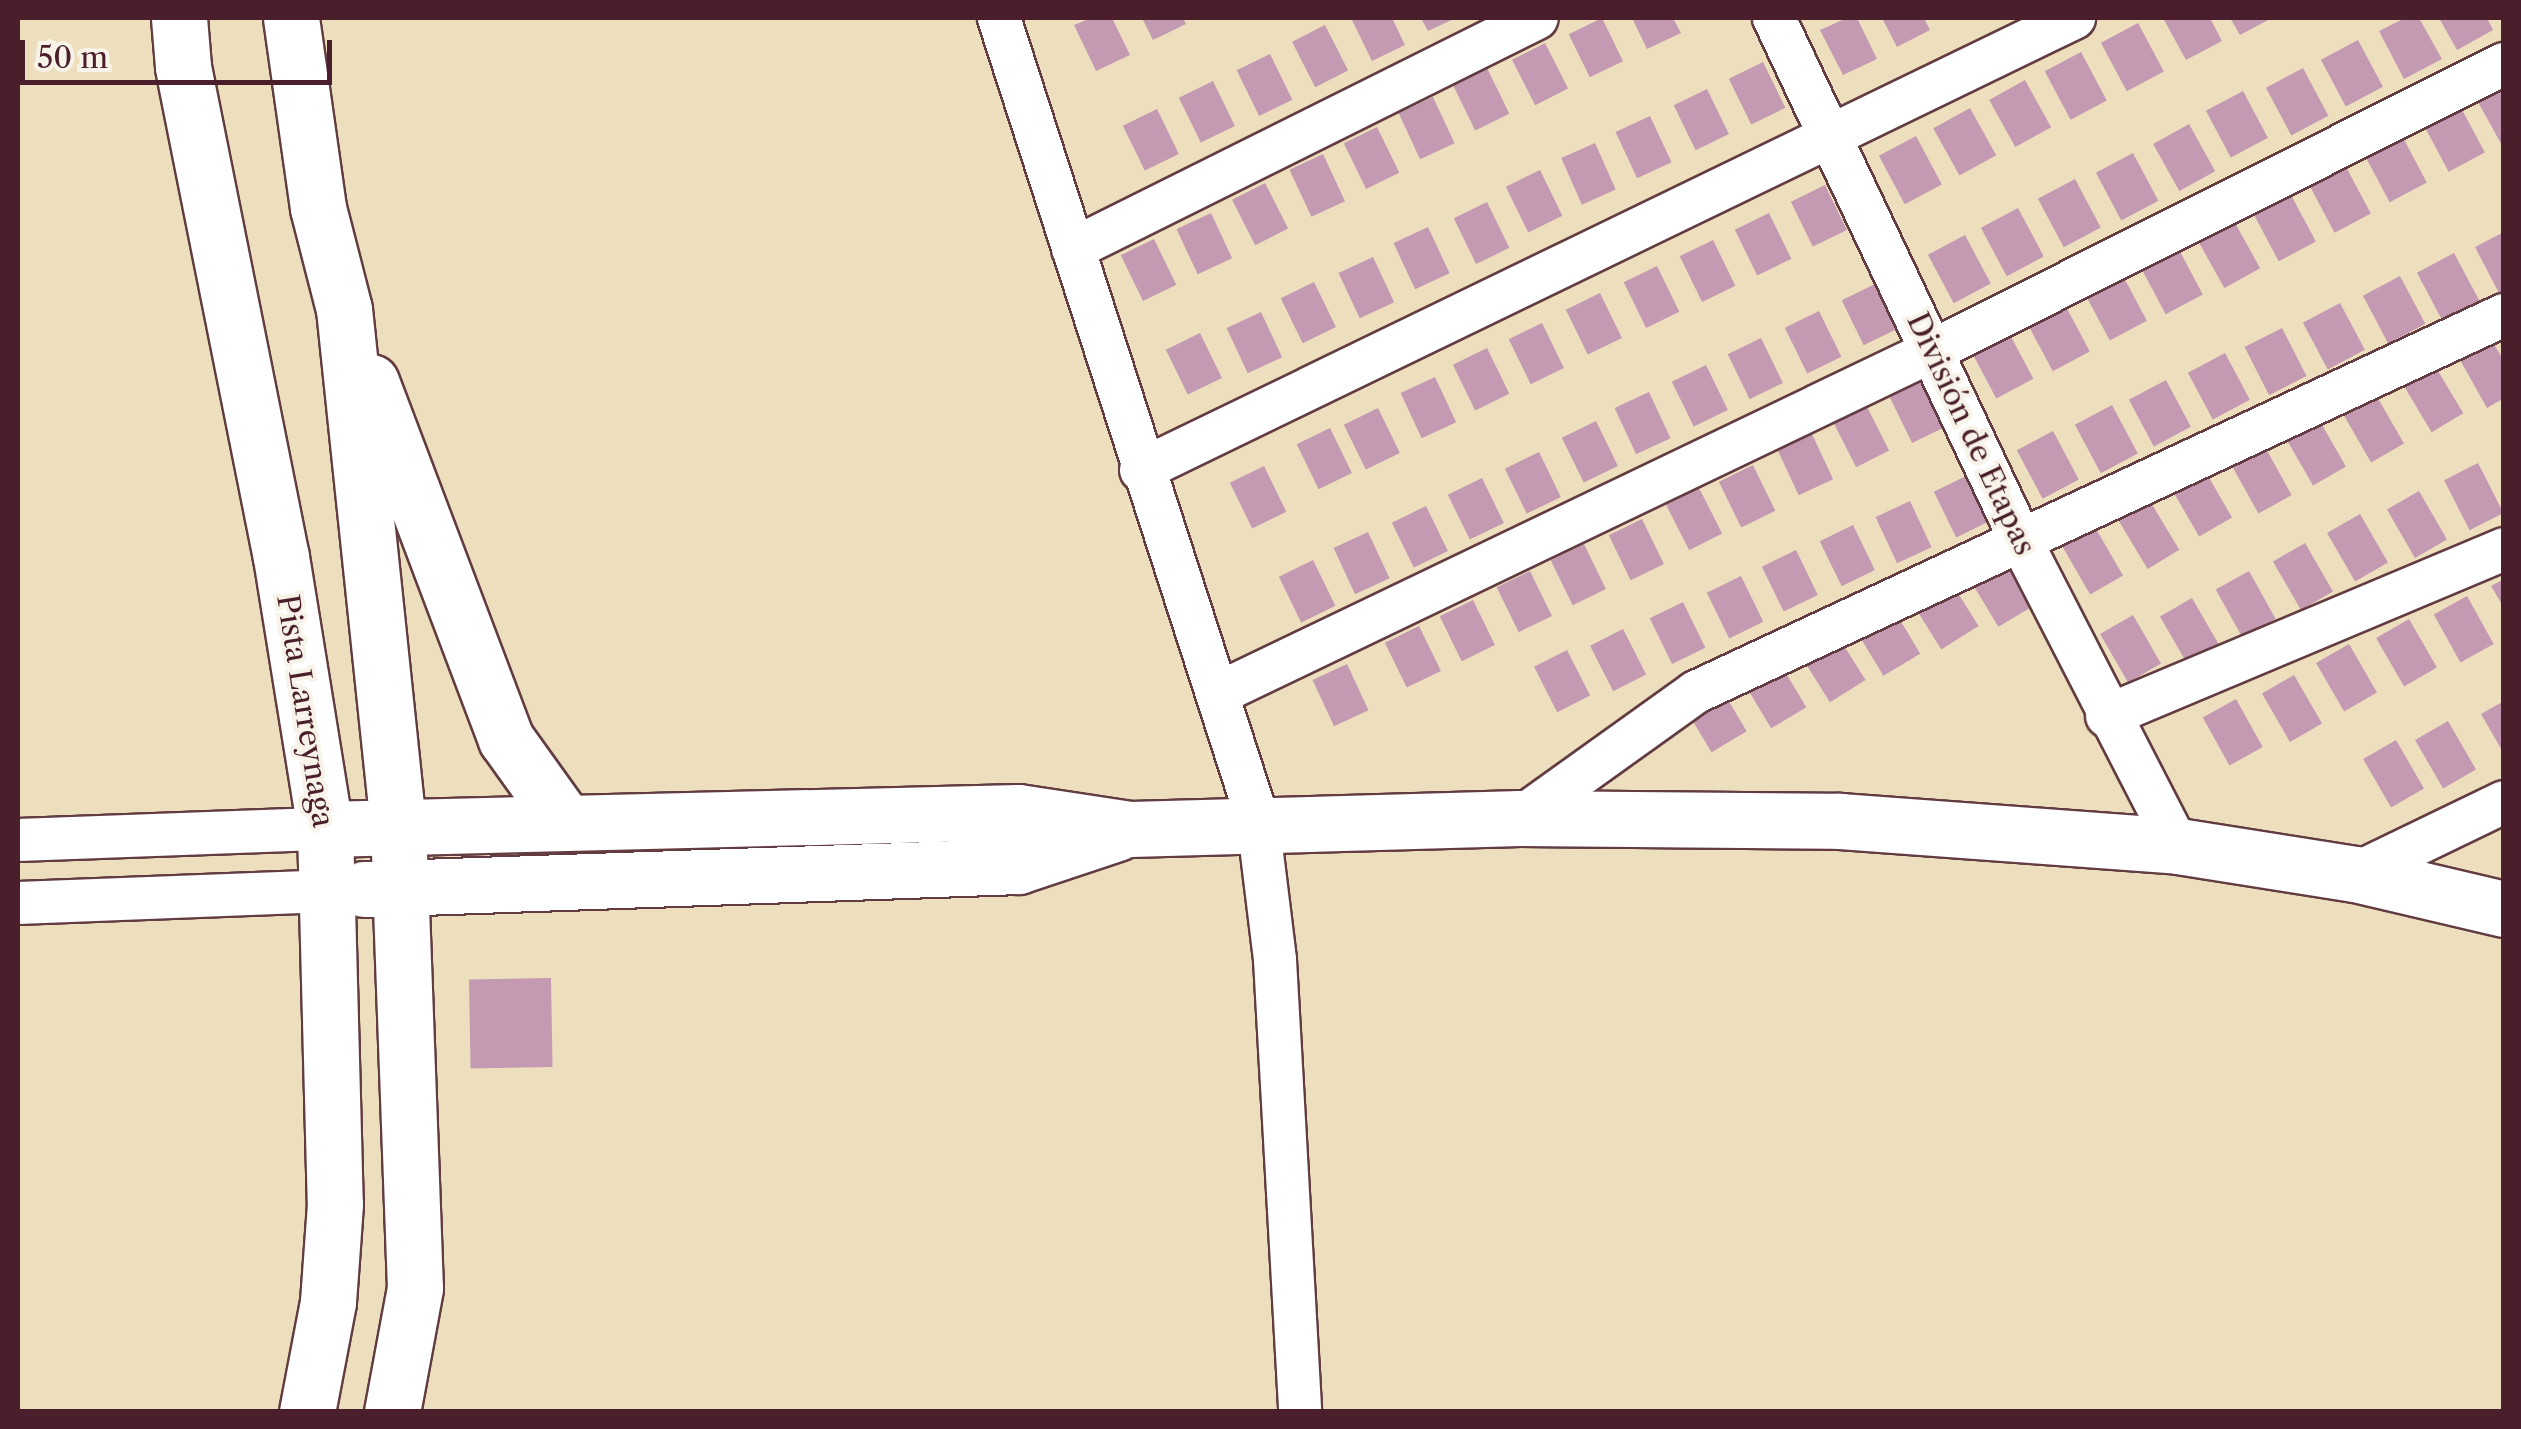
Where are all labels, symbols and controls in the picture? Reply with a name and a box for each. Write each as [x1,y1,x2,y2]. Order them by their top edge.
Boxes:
scale bar [25,20,338,82]
text: 50 m [37,39,108,76]
street label: División de Etapas [1899,307,2043,561]
street label: Pista Larreynaga [269,592,341,830]

